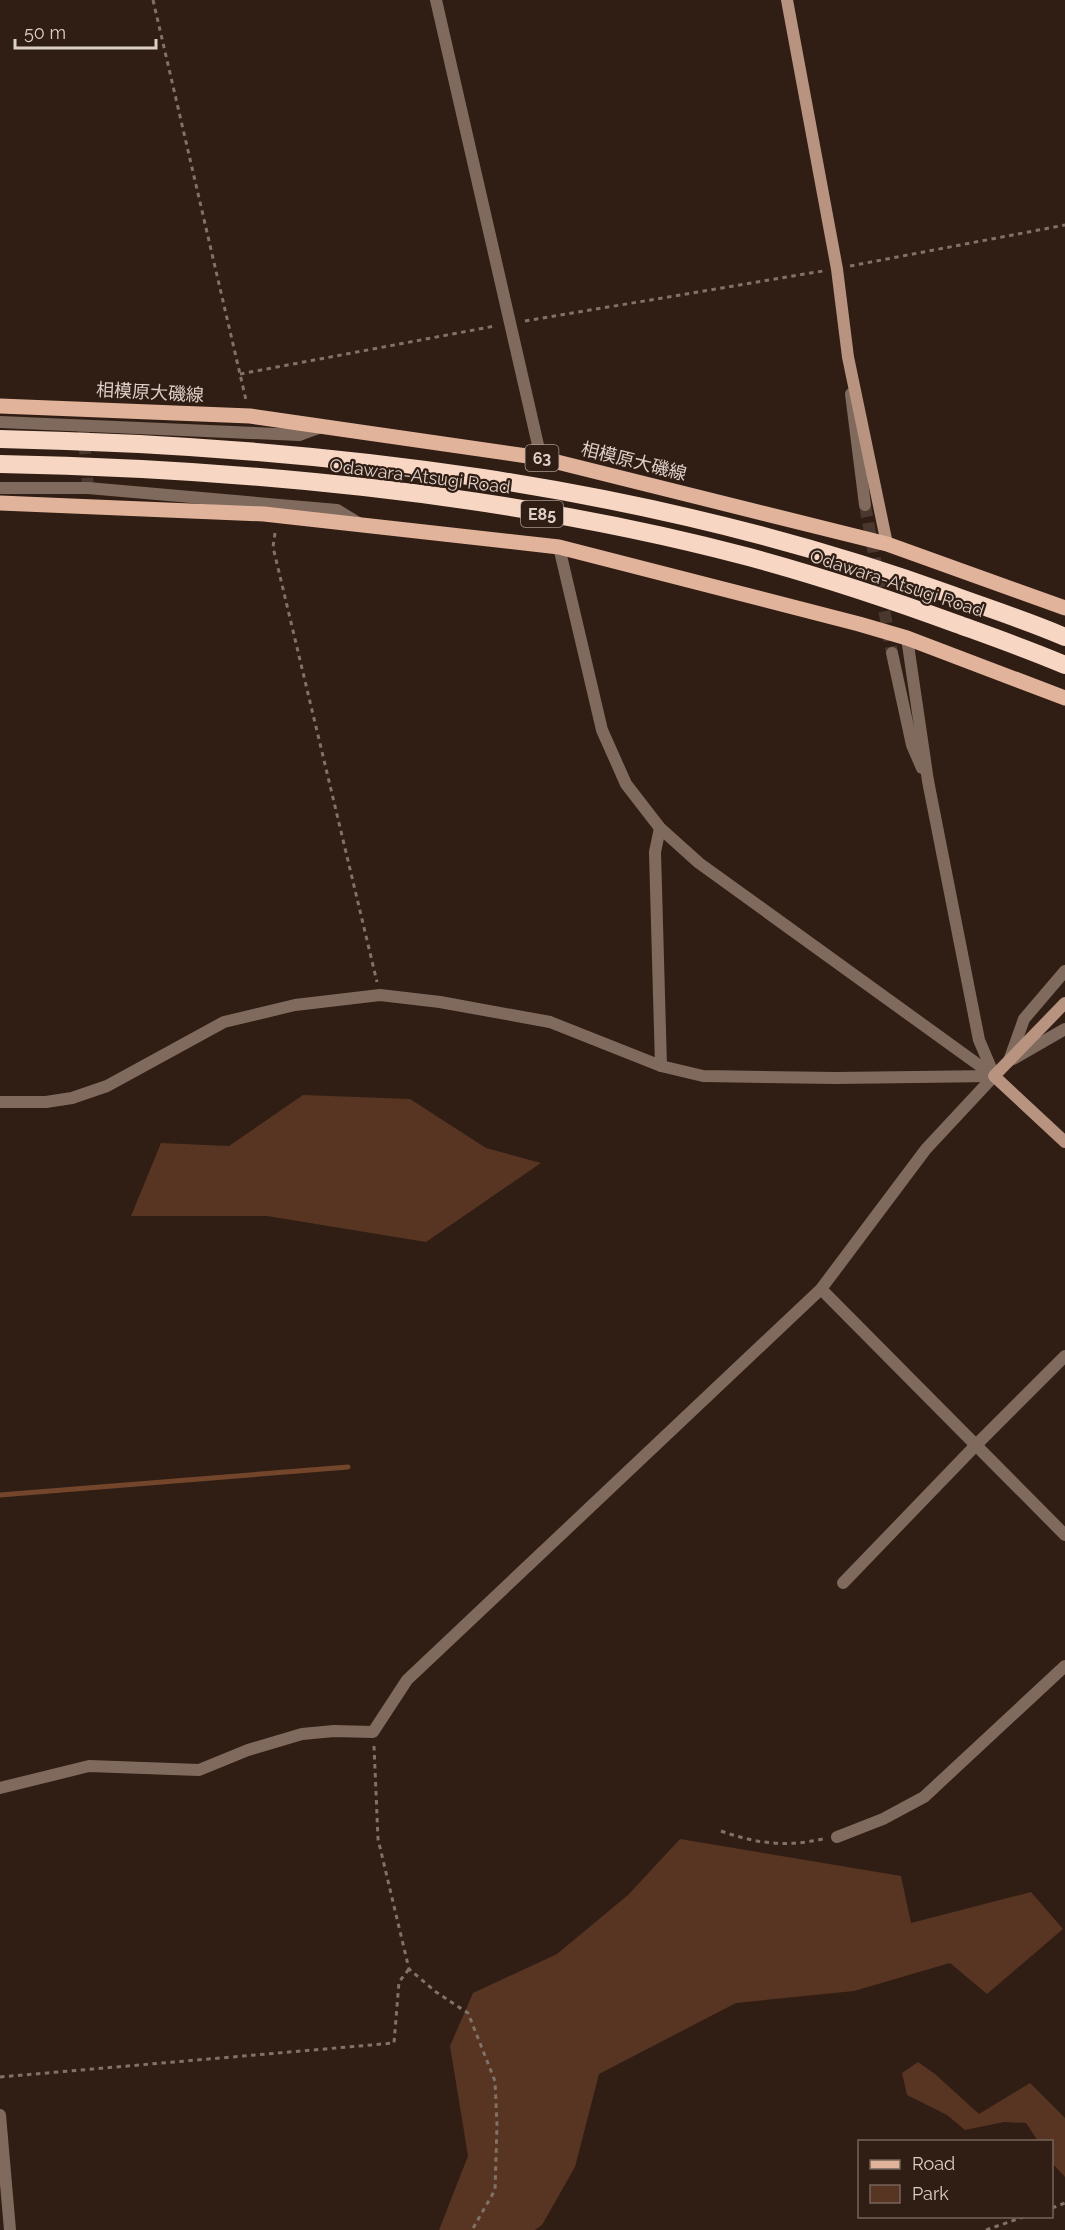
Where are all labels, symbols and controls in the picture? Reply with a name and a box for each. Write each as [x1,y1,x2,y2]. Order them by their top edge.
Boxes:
scale bar [15,12,156,50]
text: 50 m [24,22,66,43]
street label: 相模原大磯線 [96,379,204,405]
street label: 相模原大磯線 [579,438,689,484]
road number: 63 [526,445,558,471]
street label: Odawara-Atsugi Road [328,454,512,498]
road number: E85 [521,501,563,527]
street label: Odawara-Atsugi Road [807,545,987,621]
legend [858,2140,1053,2218]
text: Road [912,2153,955,2174]
text: Park [912,2183,949,2204]

